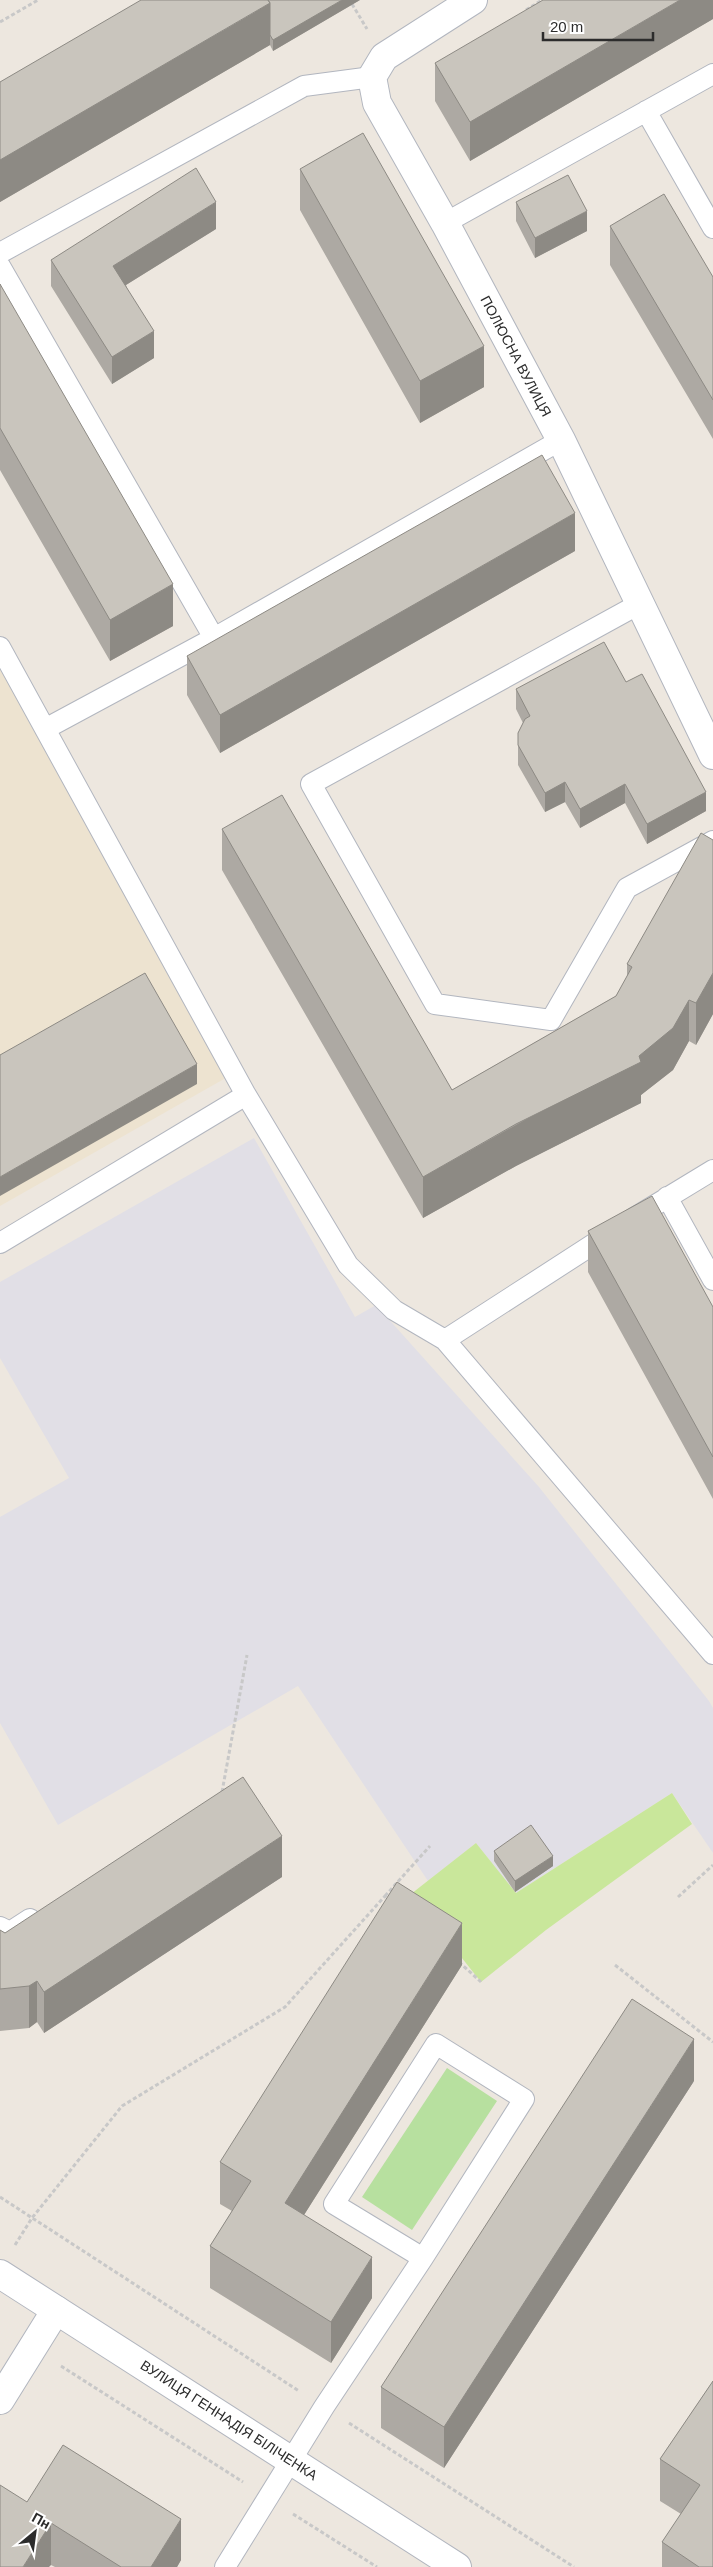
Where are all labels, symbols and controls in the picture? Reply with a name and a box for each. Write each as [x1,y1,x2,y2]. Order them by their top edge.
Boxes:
scale bar [543,10,653,42]
text: 20 m [550,18,583,35]
street label: ПОЛЮСНА ВУЛИЦЯ [477,293,555,419]
street label: ВУЛИЦЯ ГЕННАДІЯ БІЛІЧЕНКА [138,2357,321,2484]
north arrow [10,2507,60,2557]
text: Пн [29,2509,53,2532]

